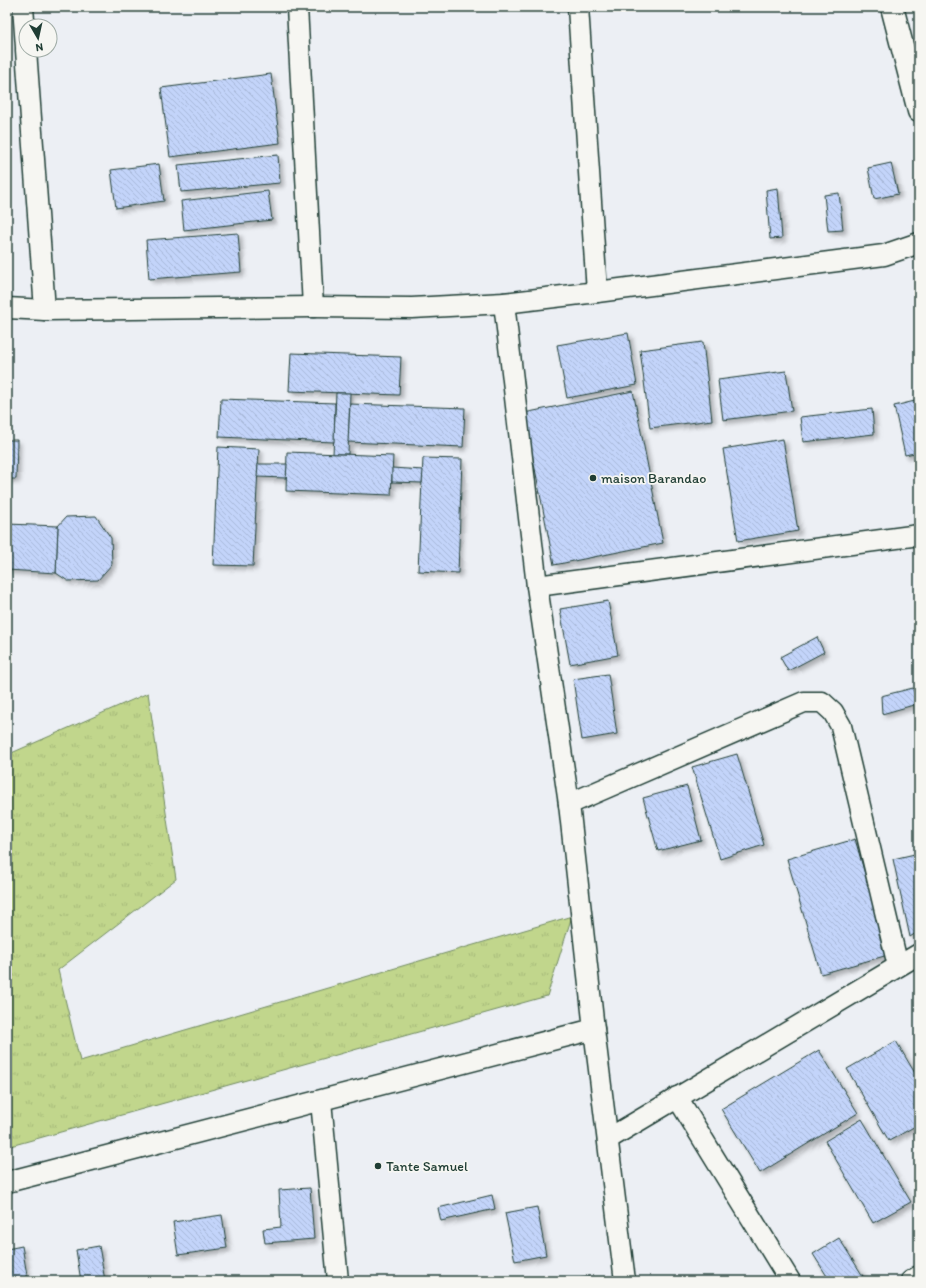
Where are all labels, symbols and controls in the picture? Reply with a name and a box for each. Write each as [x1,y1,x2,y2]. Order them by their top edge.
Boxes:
north arrow [18,18,58,58]
text: N [35,40,44,54]
place label: maison Barandao [601,470,706,487]
marker: maison Barandao [588,473,598,483]
place label: Tante Samuel [386,1158,468,1175]
marker: Tante Samuel [373,1161,383,1171]

